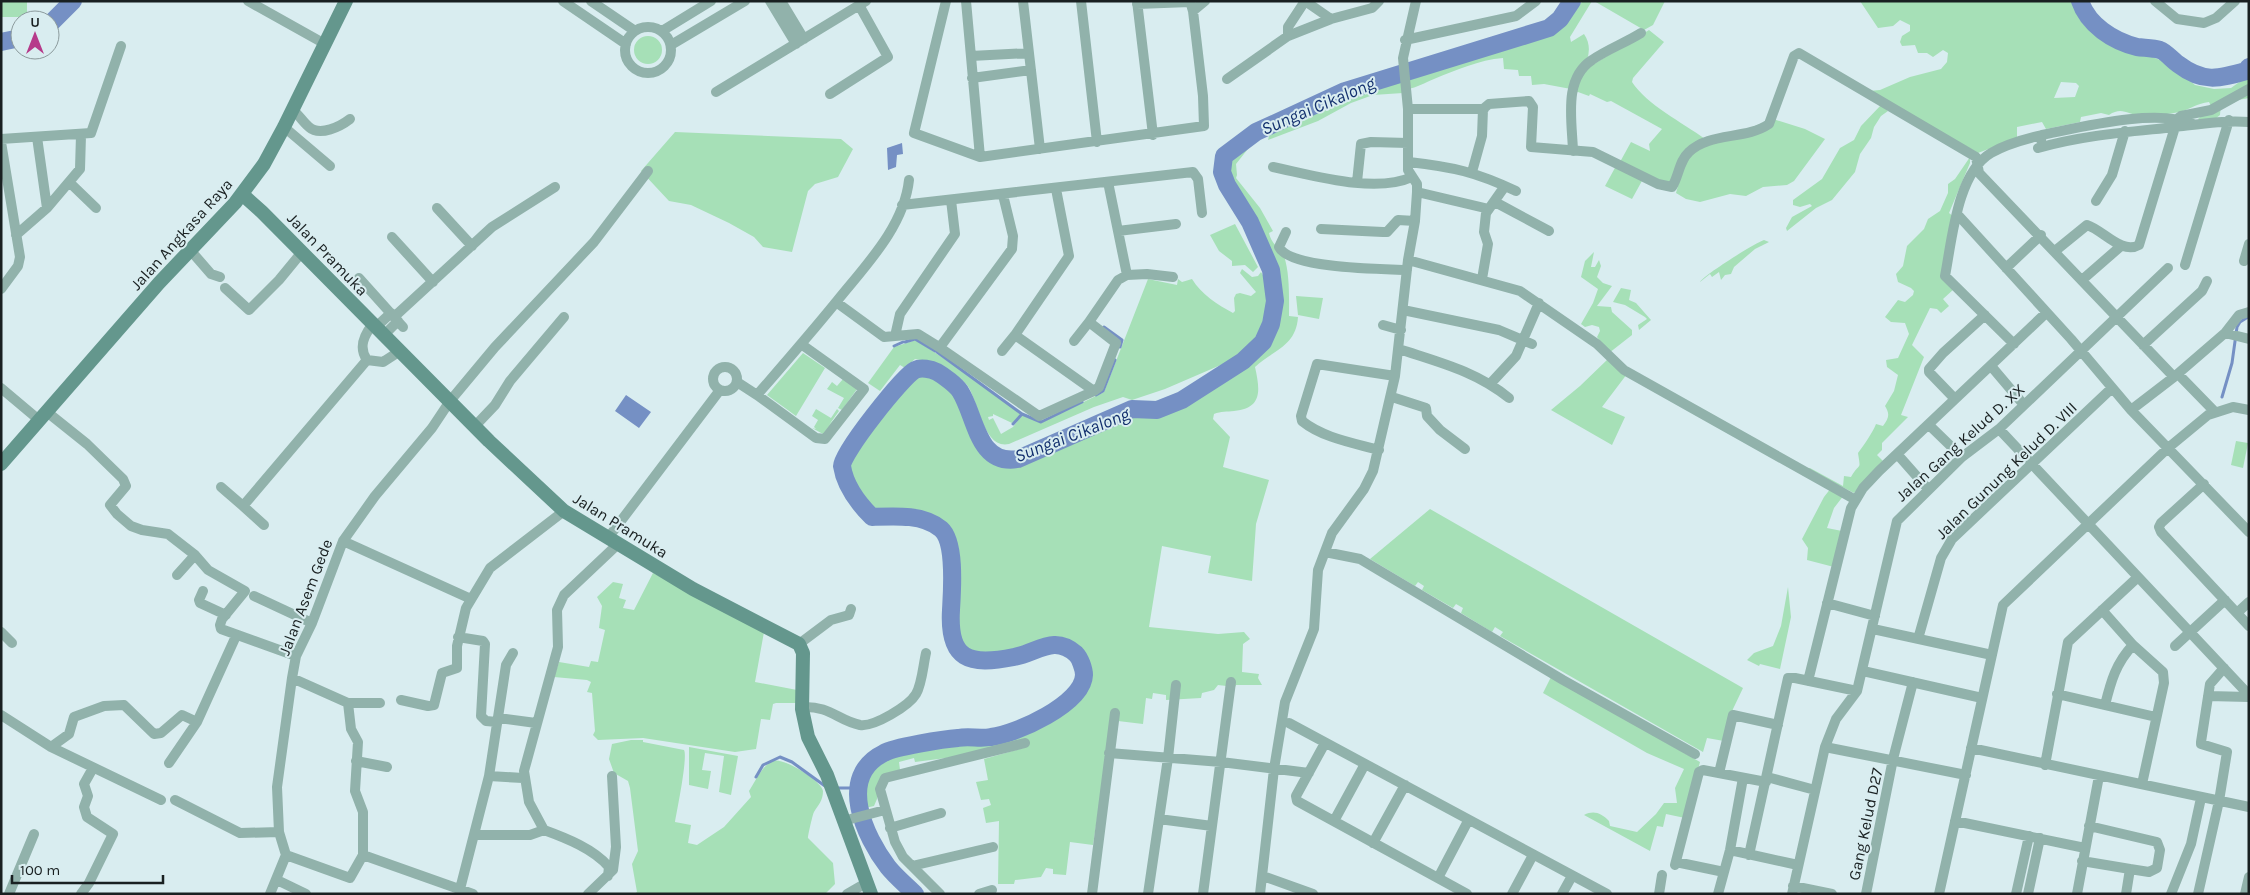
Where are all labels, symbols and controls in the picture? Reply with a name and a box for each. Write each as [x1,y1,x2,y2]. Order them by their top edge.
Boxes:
north arrow [10,10,60,60]
text: U [30,14,40,31]
water label: Sungai Cikalong [1258,72,1379,140]
street label: Jalan Angkasa Raya [126,175,236,294]
street label: Jalan Pramuka [283,209,372,300]
street label: Jalan Gang Kelud D. XX [1892,380,2029,505]
street label: Jalan Gunung Kelud D. VIII [1932,398,2081,543]
water label: Sungai Cikalong [1011,403,1133,467]
street label: Jalan Pramuka [570,489,672,562]
street label: Jalan Asem Gede [275,536,336,658]
street label: Gang Kelud D27 [1844,766,1887,882]
scale bar [12,852,164,884]
text: 100 m [20,861,60,879]

